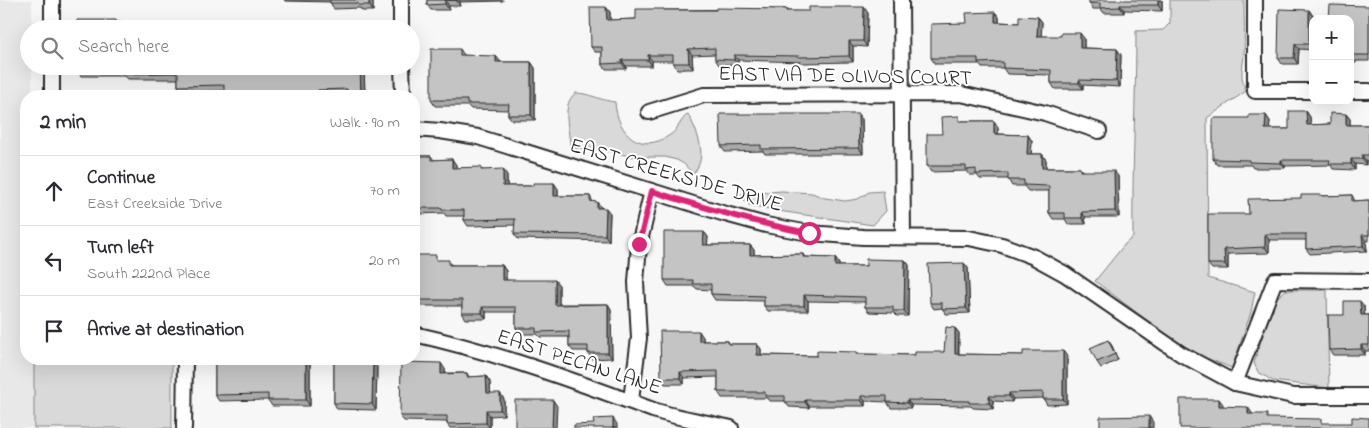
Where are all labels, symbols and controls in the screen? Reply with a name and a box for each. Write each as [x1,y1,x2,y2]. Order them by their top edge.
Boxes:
map controls [1309,15,1354,105]
button: + [1309,15,1354,60]
search box [20,20,420,75]
icon: search [38,34,66,62]
text: Search here [78,34,169,61]
street label: EAST VIA DE OLIVOS COURT [718,60,972,94]
button: − [1309,60,1354,105]
text: 2 min [40,108,86,138]
text: Walk · 90 m [330,111,400,135]
street label: EAST CREEKSIDE DRIVE [566,131,786,221]
text: Continue [87,165,155,192]
icon: ahead [40,177,68,205]
text: 70 m [370,179,400,203]
text: East Creekside Drive [87,192,223,216]
route start [798,222,821,245]
route end [628,233,651,256]
text: Turn left [87,235,154,262]
icon: left [40,247,68,275]
text: 20 m [369,249,400,273]
text: South 222nd Place [87,262,210,286]
icon: arrive [40,317,68,345]
text: Arrive at destination [87,317,244,344]
street label: EAST PECAN LANE [493,322,665,404]

